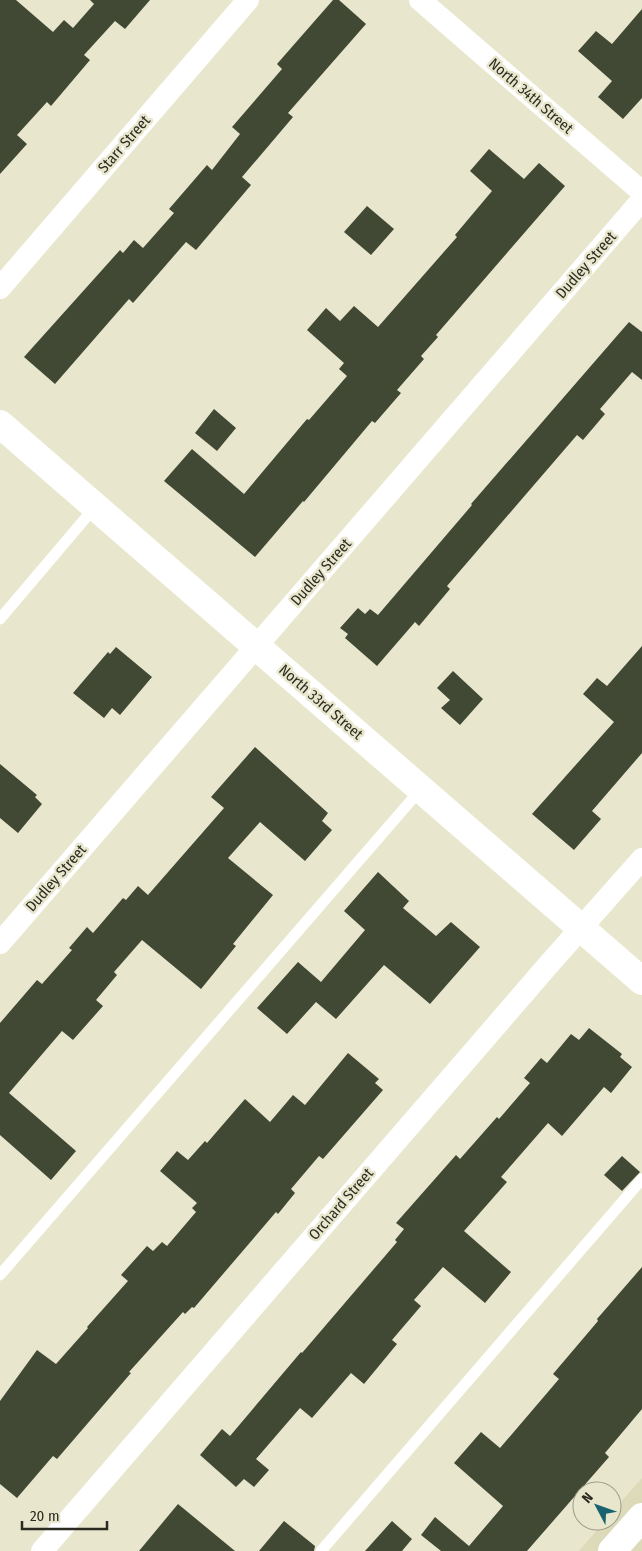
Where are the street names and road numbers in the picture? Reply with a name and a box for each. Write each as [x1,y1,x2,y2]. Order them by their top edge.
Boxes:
street label: North 34th Street [485,55,577,138]
street label: Starr Street [94,111,154,177]
street label: Dudley Street [552,228,620,302]
street label: Dudley Street [287,535,355,609]
street label: North 33rd Street [275,661,367,743]
street label: Dudley Street [22,841,90,915]
street label: Orchard Street [305,1164,377,1244]

